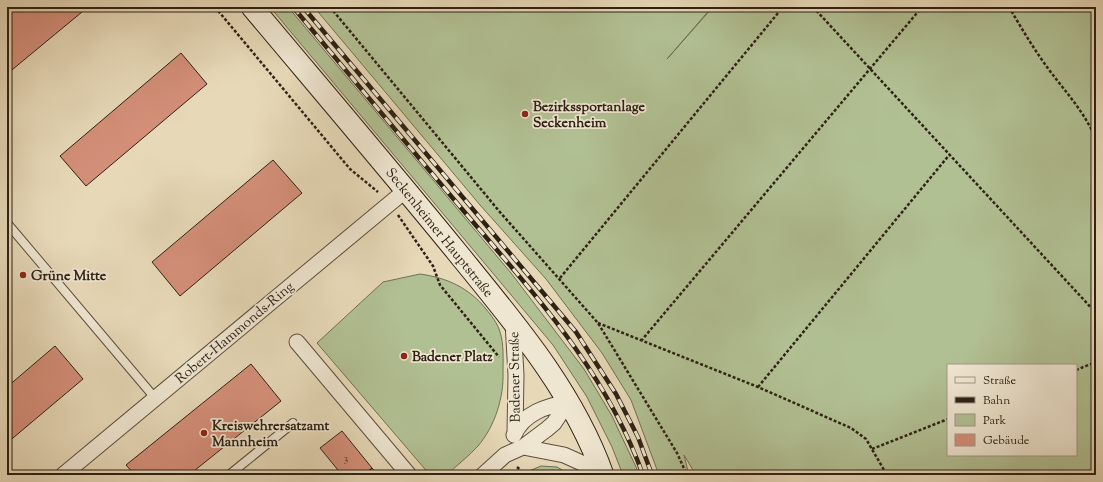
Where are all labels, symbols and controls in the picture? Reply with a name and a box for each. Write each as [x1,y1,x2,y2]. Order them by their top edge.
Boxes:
place label: Bezirkssportanlage Seckenheim [533,98,645,134]
marker: Bezirkssportanlage Seckenheim [520,109,530,119]
street label: Seckenheimer Hauptstraße [380,164,497,302]
place label: Grüne Mitte [31,267,107,287]
marker: Grüne Mitte [18,270,28,280]
street label: Robert-Hammonds-Ring [172,278,299,389]
street label: Badener Straße [505,331,527,423]
place label: Badener Platz [412,348,493,368]
marker: Badener Platz [399,351,409,361]
legend [947,364,1077,456]
text: Straße [983,372,1017,390]
text: Bahn [983,392,1010,410]
text: Park [983,412,1006,430]
place label: Kreiswehrersatzamt Mannheim [212,417,330,453]
marker: Kreiswehrersatzamt Mannheim [199,428,209,438]
text: Gebäude [983,432,1030,450]
house number: 3 [344,450,349,468]

